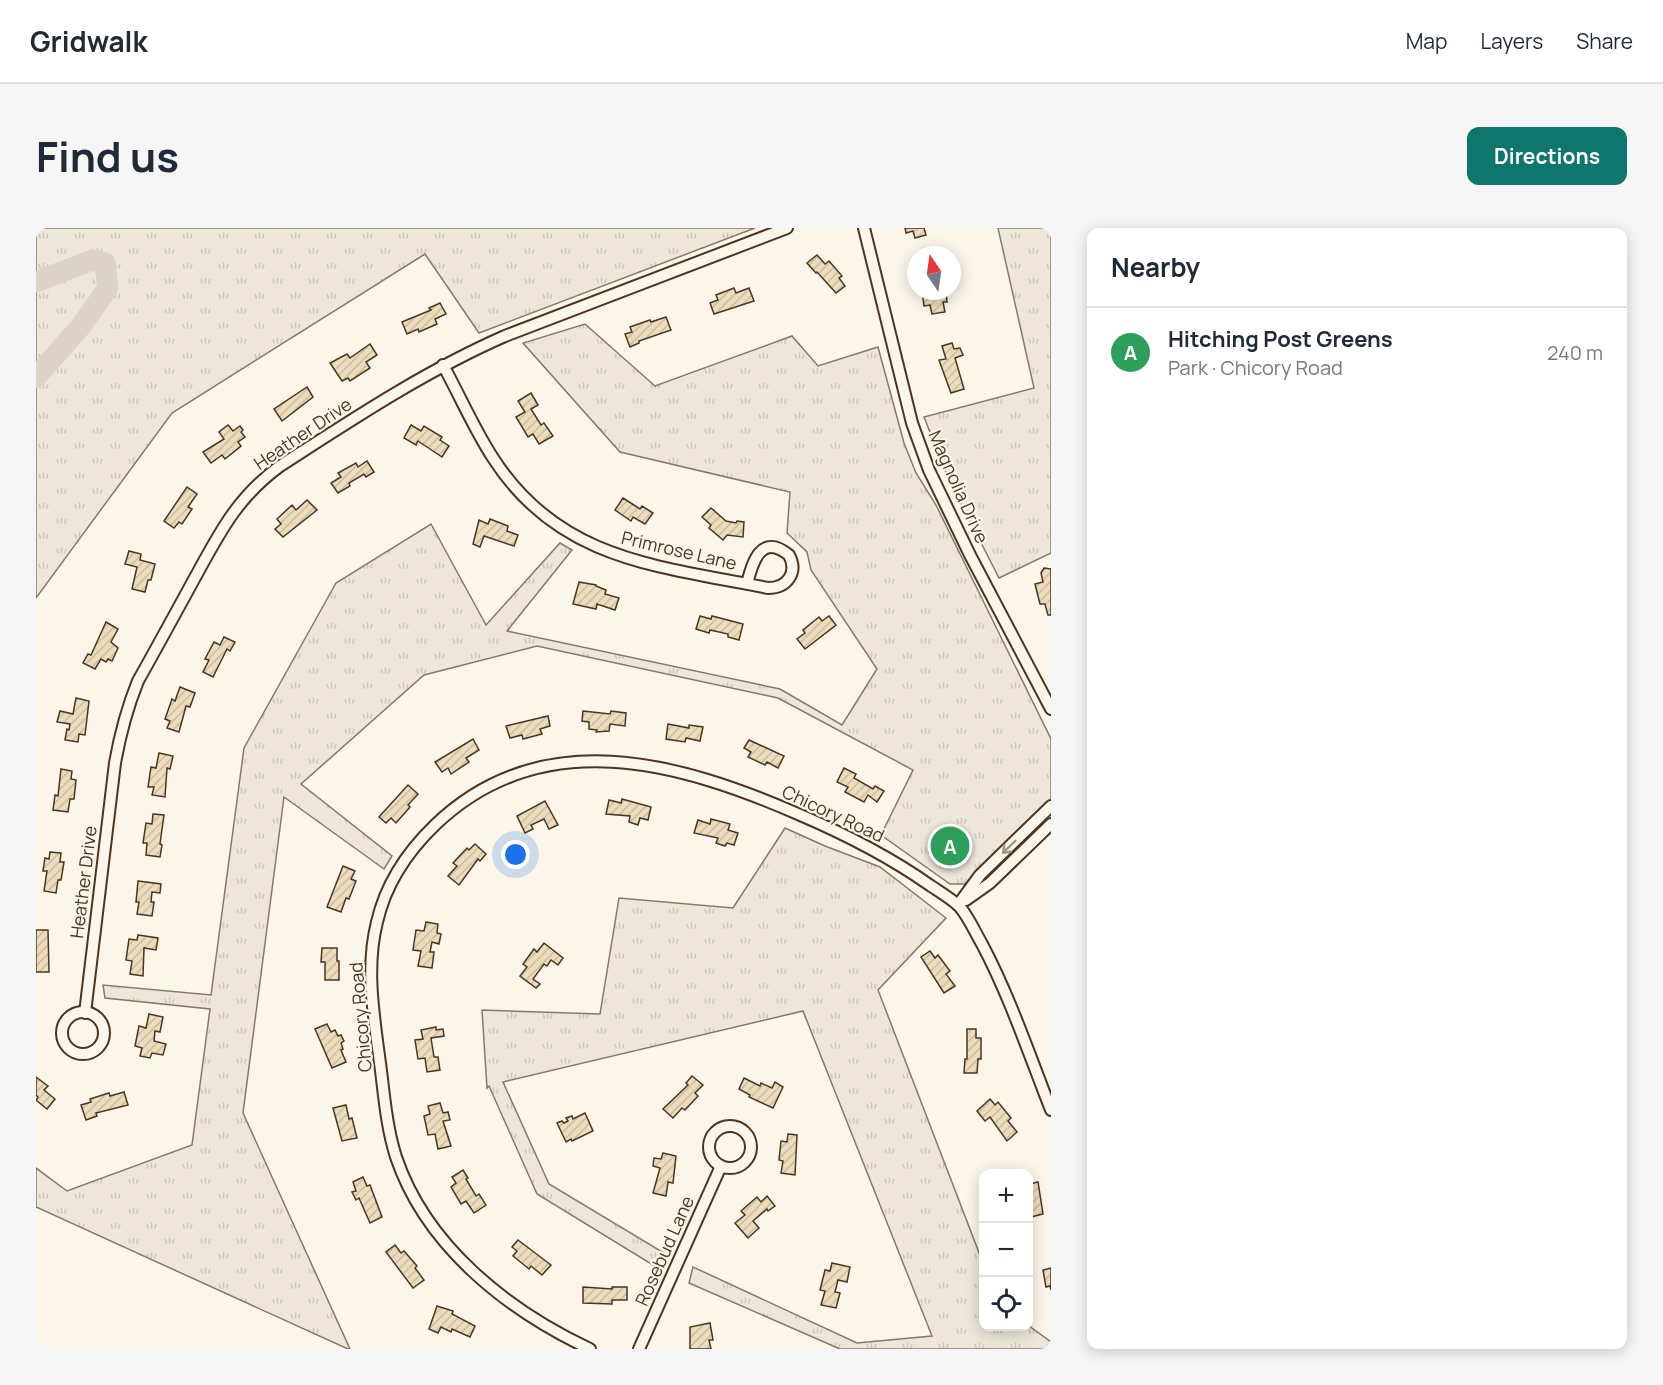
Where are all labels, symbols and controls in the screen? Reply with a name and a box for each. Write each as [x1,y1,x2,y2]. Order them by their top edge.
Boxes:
text: Gridwalk [30,22,147,60]
text: Map [1406,27,1447,55]
text: Layers [1480,27,1543,55]
text: Share [1576,27,1633,55]
text: Find us [36,127,179,185]
button: Directions [1467,127,1627,185]
north arrow [907,246,961,300]
text: Nearby [1111,249,1200,285]
text: Hitching Post Greens [1168,324,1393,354]
text: A [1124,339,1137,366]
text: 240 m [1547,339,1603,366]
text: Park · Chicory Road [1168,354,1343,381]
street label: Heather Drive [249,392,356,475]
street label: Magnolia Drive [923,426,995,547]
street label: Primrose Lane [619,525,739,575]
street label: Chicory Road [778,779,888,847]
street label: Heather Drive [64,824,102,940]
pin: A [930,824,970,868]
your location [501,840,530,869]
one-way arrow [1001,840,1016,854]
street label: Chicory Road [343,961,377,1073]
map controls [979,1169,1033,1331]
button: + [979,1169,1033,1223]
street label: Rosebud Lane [629,1192,699,1309]
button: − [979,1223,1033,1277]
button: locate [979,1277,1033,1331]

